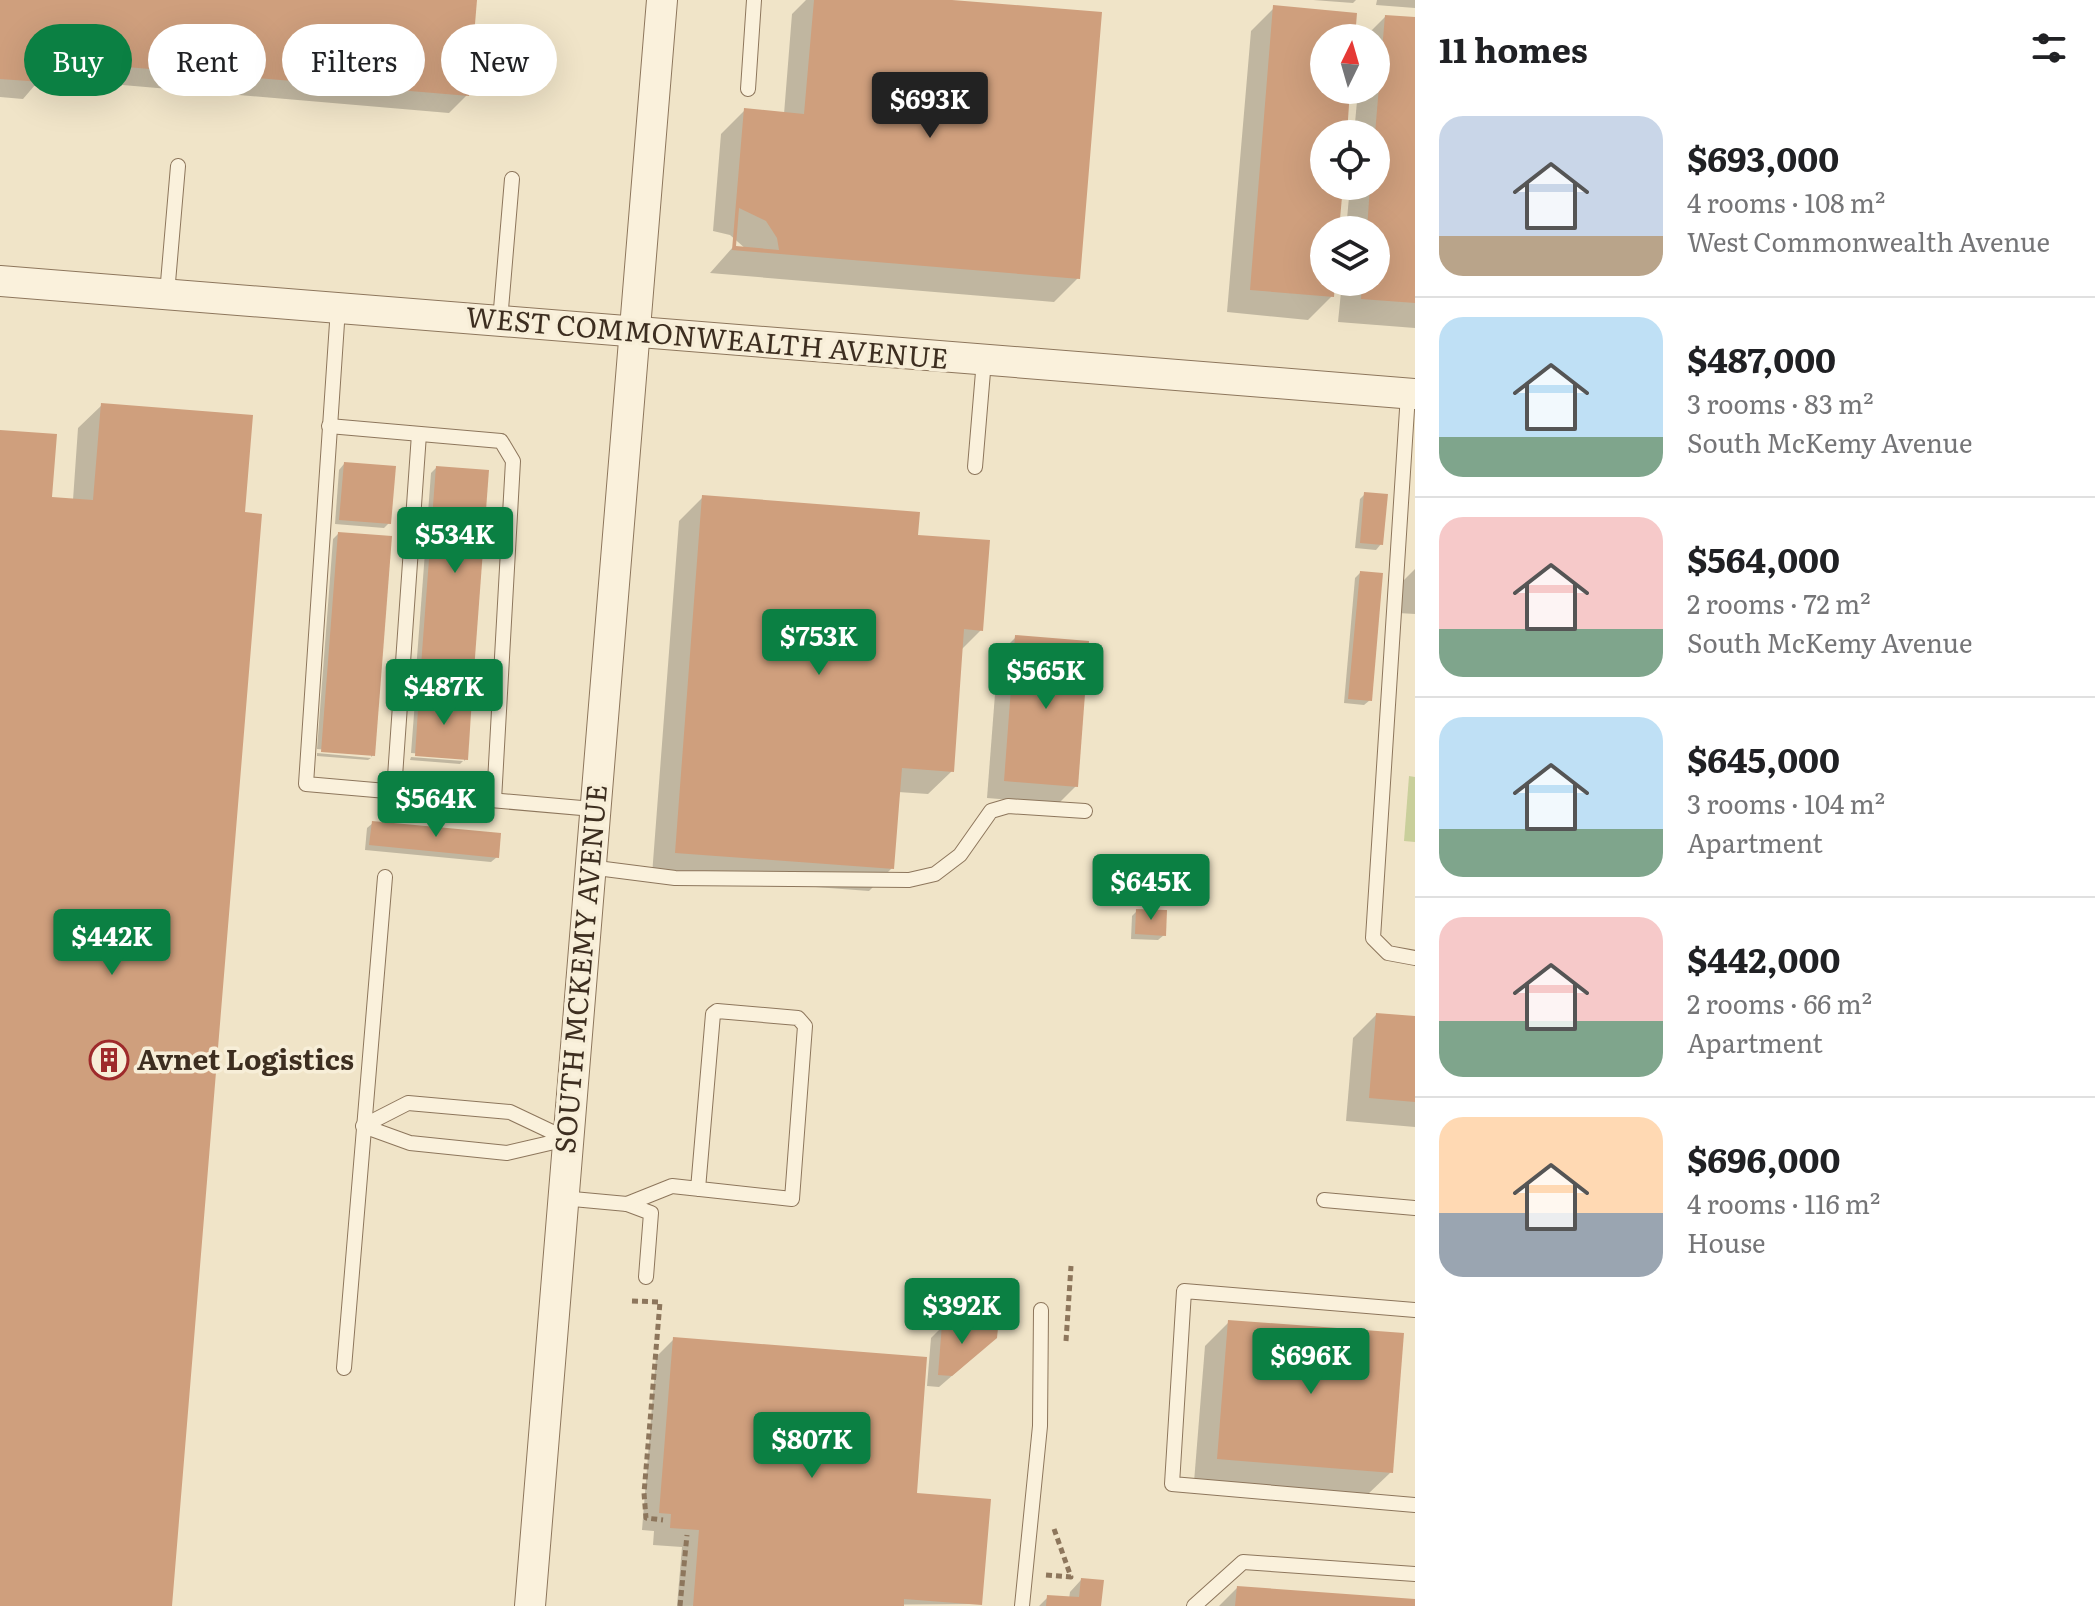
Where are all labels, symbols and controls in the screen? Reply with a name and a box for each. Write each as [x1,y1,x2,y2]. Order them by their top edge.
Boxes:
text: 11 homes [1439,23,1588,73]
chip: Buy [24,24,132,96]
chip: Rent [148,24,266,96]
chip: Filters [282,24,425,96]
chip: New [441,24,557,96]
north arrow [1310,24,1390,104]
map controls [1310,24,1390,296]
icon: filters [2027,26,2071,70]
pin: $693K [874,72,986,140]
text: $693K [890,78,970,117]
button: locate [1310,120,1390,200]
text: $693,000 [1687,132,1839,182]
icon: home [1503,148,1599,244]
text: 4 rooms · 108 m² [1687,182,1885,221]
button: layers [1310,216,1390,296]
text: West Commonwealth Avenue [1687,221,2050,260]
street label: WEST COMMONWEALTH AVENUE [464,294,950,378]
text: $487,000 [1687,333,1836,383]
icon: home [1503,349,1599,445]
text: 3 rooms · 83 m² [1687,383,1873,422]
text: South McKemy Avenue [1687,422,1972,461]
pin: $534K [399,507,511,575]
text: $534K [415,513,495,552]
text: $564,000 [1687,533,1840,583]
icon: home [1503,549,1599,645]
text: 2 rooms · 72 m² [1687,583,1871,622]
pin: $753K [763,609,875,677]
text: $753K [780,615,858,654]
text: South McKemy Avenue [1687,622,1972,661]
pin: $565K [990,643,1102,711]
text: $565K [1006,649,1086,688]
pin: $487K [388,659,500,727]
text: $487K [404,665,484,704]
text: $645,000 [1687,733,1840,783]
icon: home [1503,749,1599,845]
pin: $564K [380,771,492,839]
text: $564K [396,777,476,816]
street label: SOUTH MCKEMY AVENUE [542,783,616,1155]
text: 3 rooms · 104 m² [1687,783,1885,822]
text: Apartment [1687,822,1823,861]
pin: $645K [1095,854,1207,922]
text: $645K [1111,860,1191,899]
pin: $442K [56,909,168,977]
text: $442K [71,915,153,954]
text: $442,000 [1687,933,1840,983]
icon: home [1503,949,1599,1045]
text: 2 rooms · 66 m² [1687,983,1872,1022]
text: Apartment [1687,1022,1823,1061]
place label: Avnet Logistics [137,1037,354,1079]
building icon: Avnet Logistics [88,1039,130,1081]
text: $696,000 [1687,1133,1840,1183]
icon: home [1503,1149,1599,1245]
text: 4 rooms · 116 m² [1687,1183,1880,1222]
text: House [1687,1222,1765,1261]
pin: $392K [906,1278,1018,1346]
text: $392K [923,1284,1001,1323]
pin: $696K [1255,1328,1367,1396]
text: $696K [1270,1334,1352,1373]
pin: $807K [756,1412,868,1480]
text: $807K [771,1418,853,1457]

